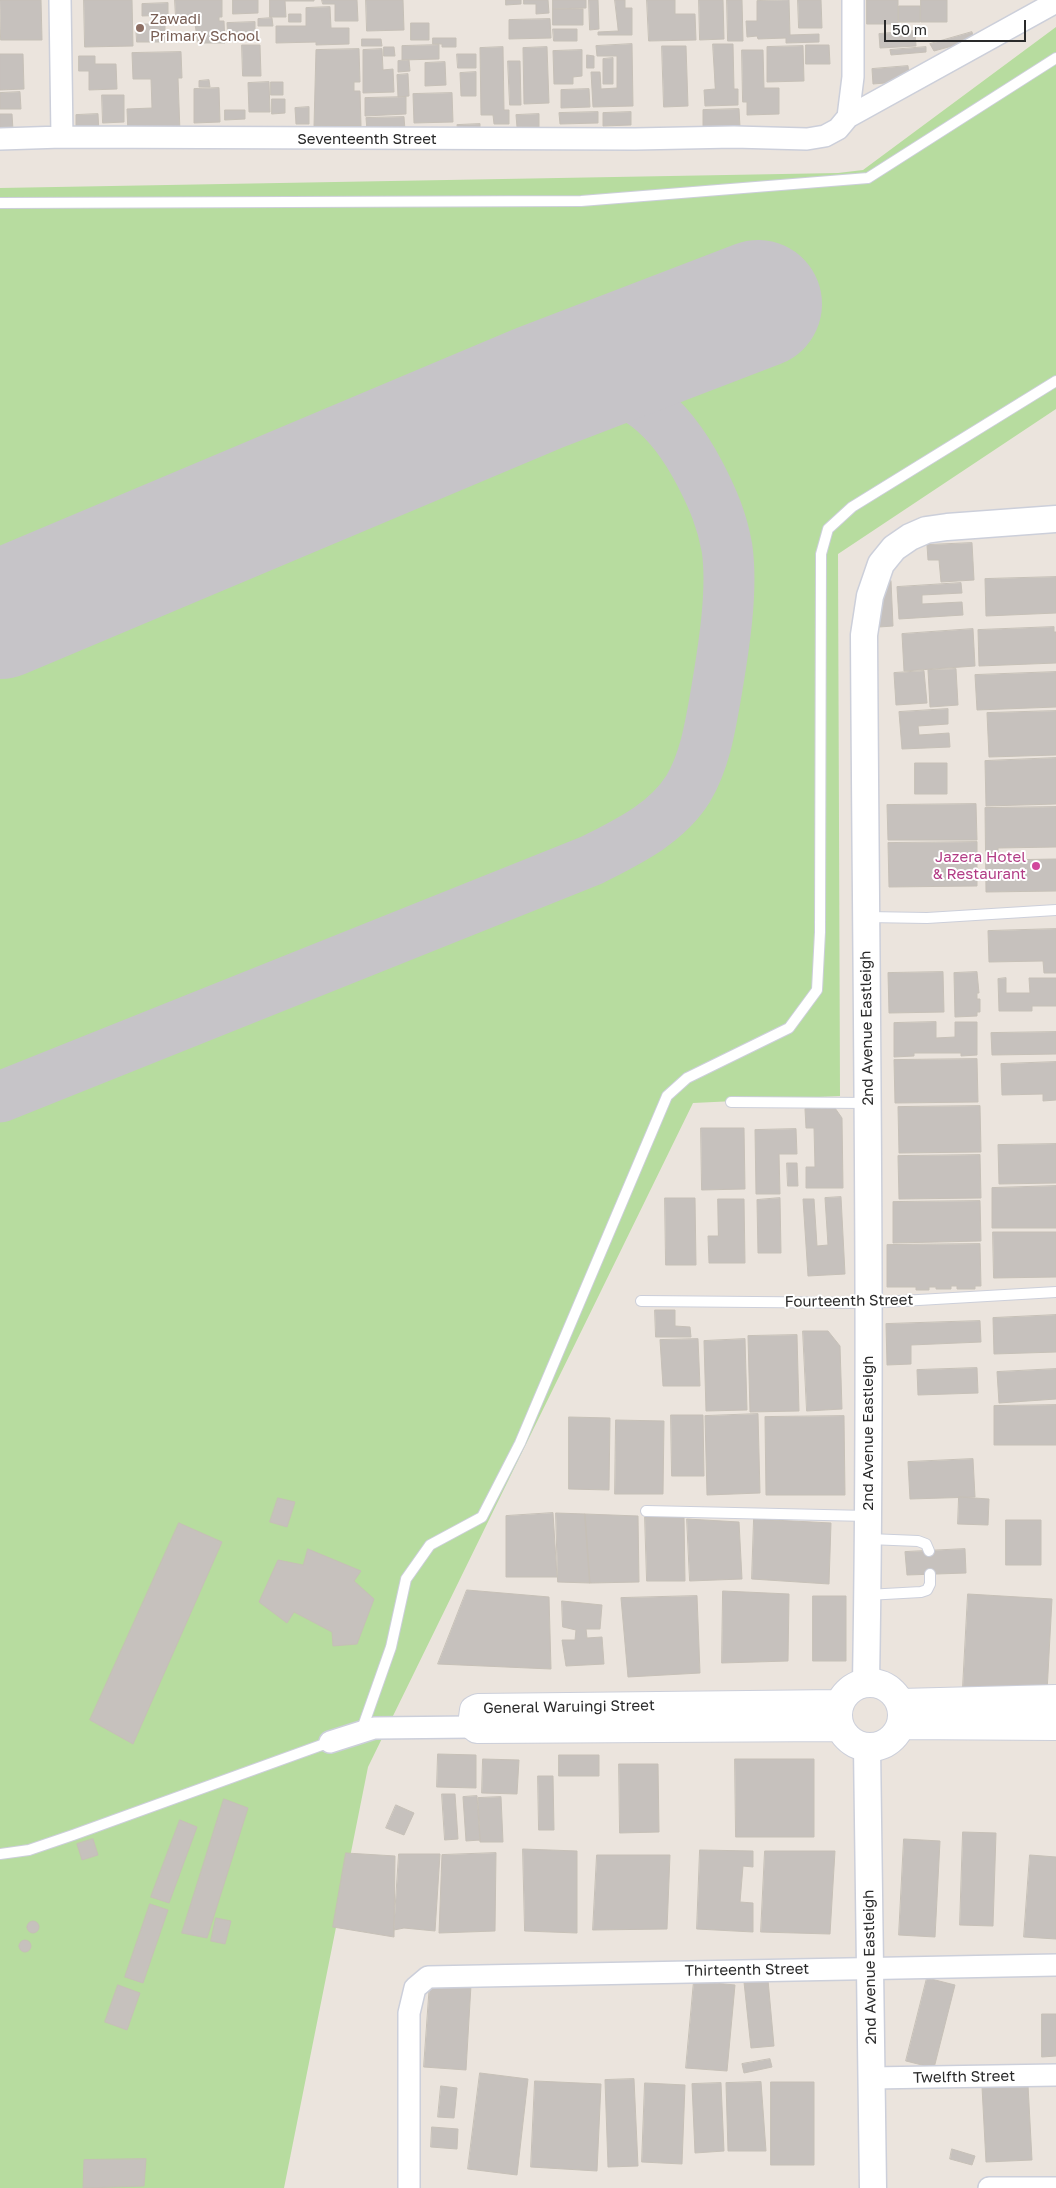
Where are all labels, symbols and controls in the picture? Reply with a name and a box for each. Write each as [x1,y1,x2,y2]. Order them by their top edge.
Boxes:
place label: Zawadi Primary School [150,10,260,45]
scale bar [886,10,1028,42]
text: 50 m [892,20,927,38]
marker: Zawadi Primary School [134,22,146,34]
street label: Seventeenth Street [297,130,437,148]
place label: Jazera Hotel & Restaurant [933,848,1026,883]
marker: Jazera Hotel & Restaurant [1030,860,1042,872]
street label: 2nd Avenue Eastleigh [857,950,877,1106]
street label: Fourteenth Street [784,1291,914,1311]
street label: 2nd Avenue Eastleigh [859,1356,877,1510]
street label: General Waruingi Street [483,1697,655,1717]
street label: 2nd Avenue Eastleigh [860,1889,880,2045]
street label: Thirteenth Street [685,1960,809,1980]
street label: Twelfth Street [913,2067,1015,2087]

